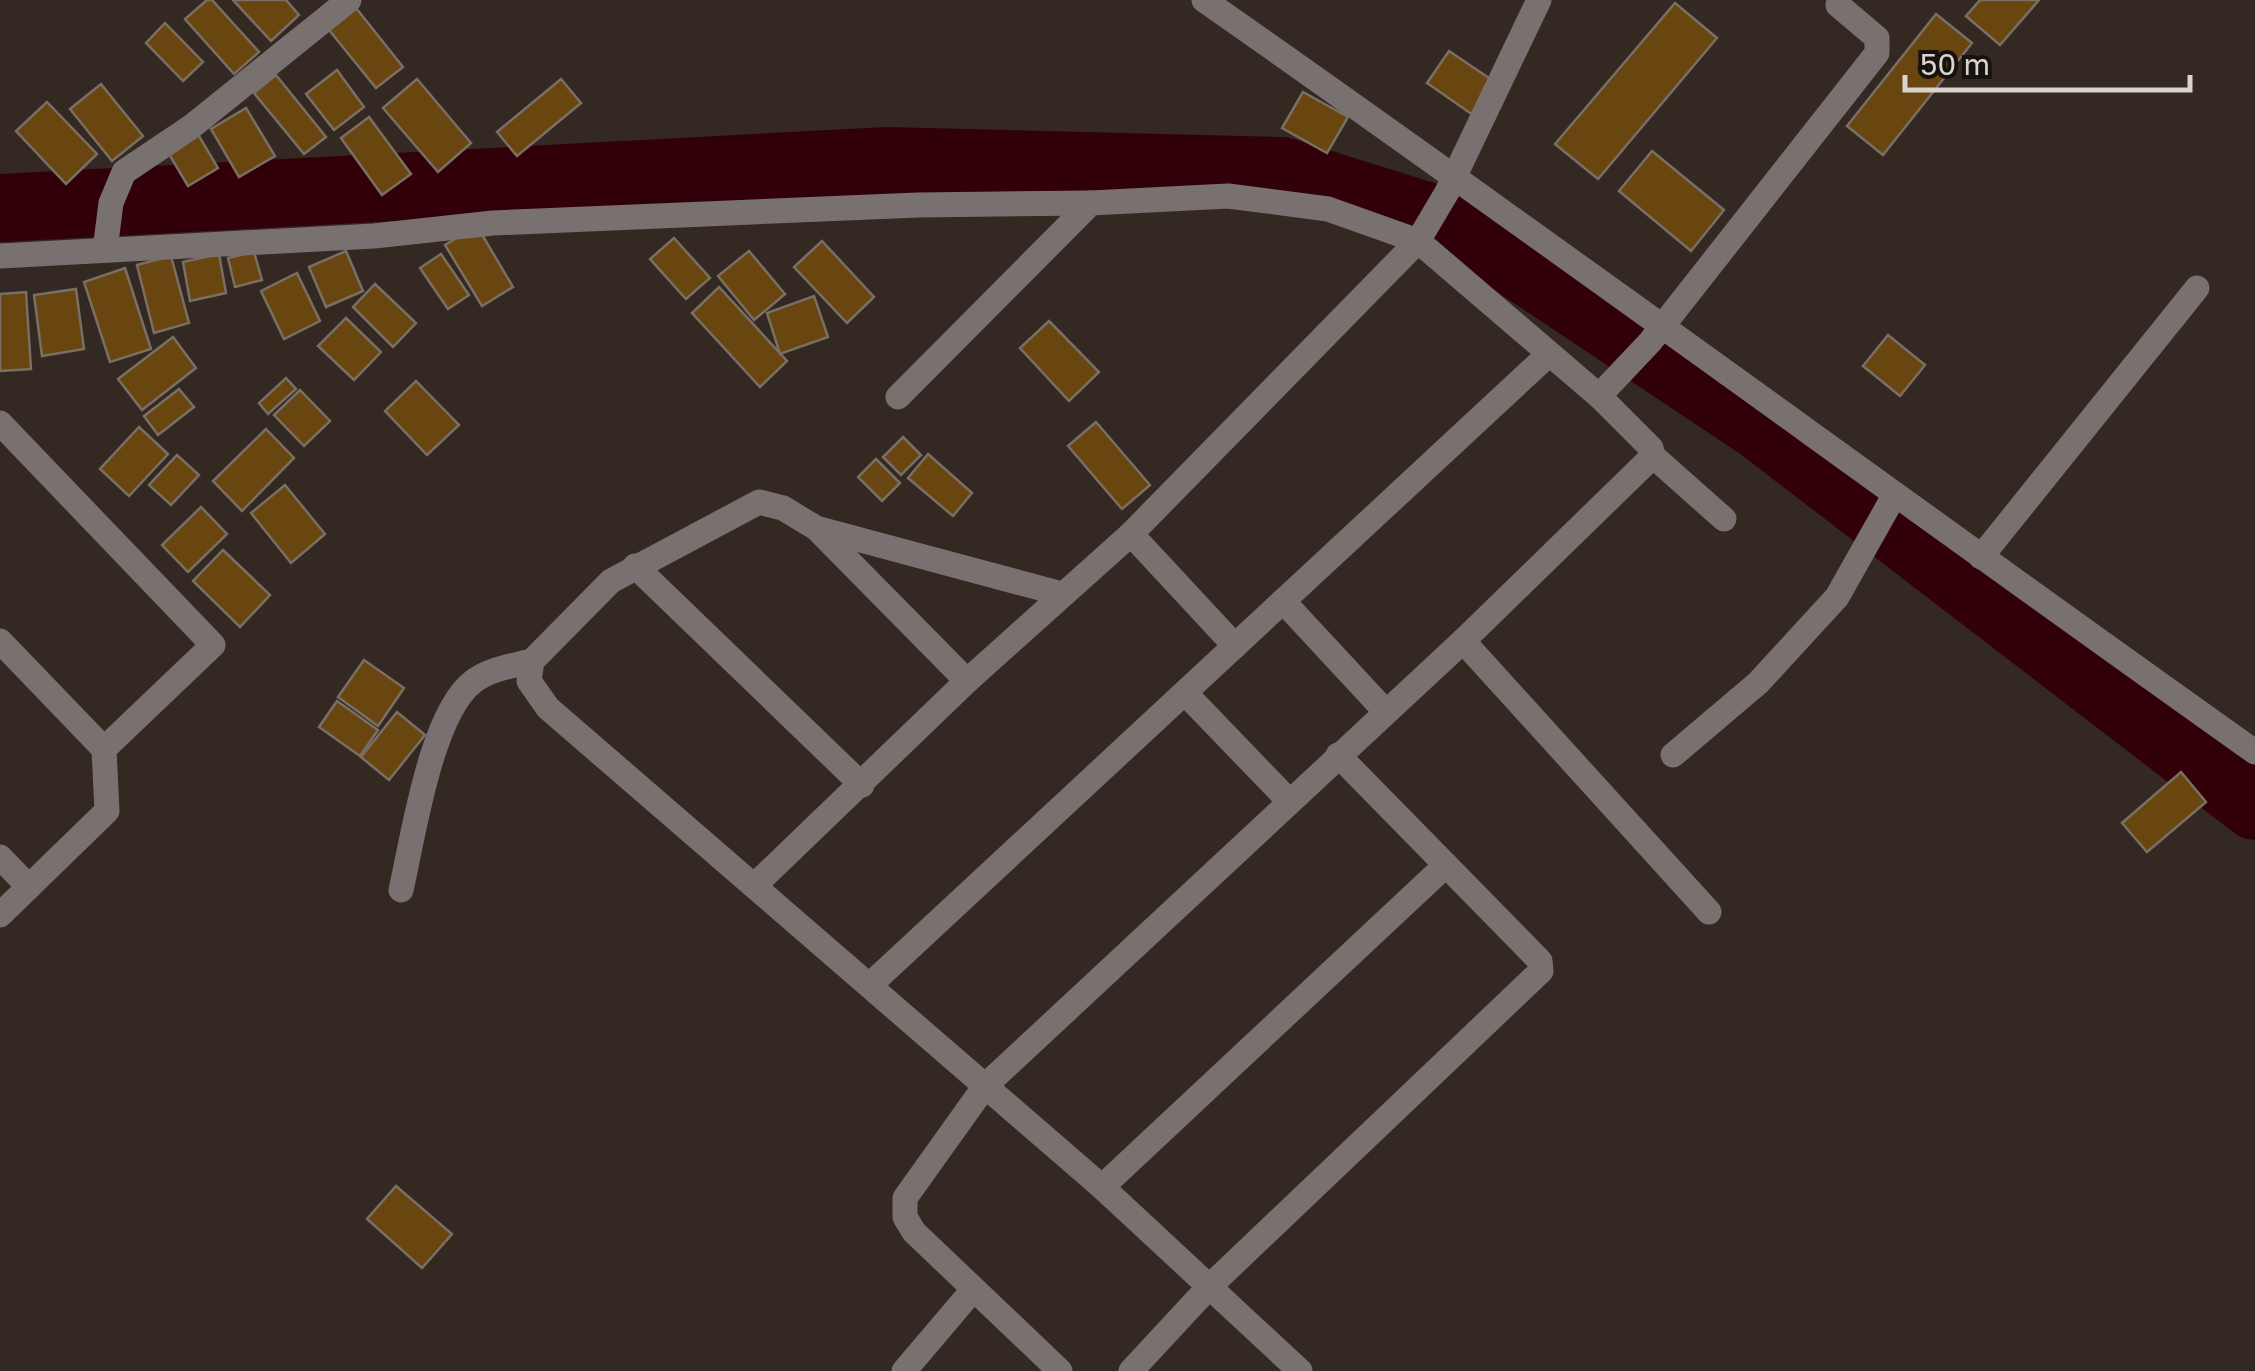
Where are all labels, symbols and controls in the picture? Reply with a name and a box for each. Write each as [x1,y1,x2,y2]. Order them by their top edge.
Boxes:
scale bar [1905,30,2190,92]
text: 50 m [1920,46,1990,82]

